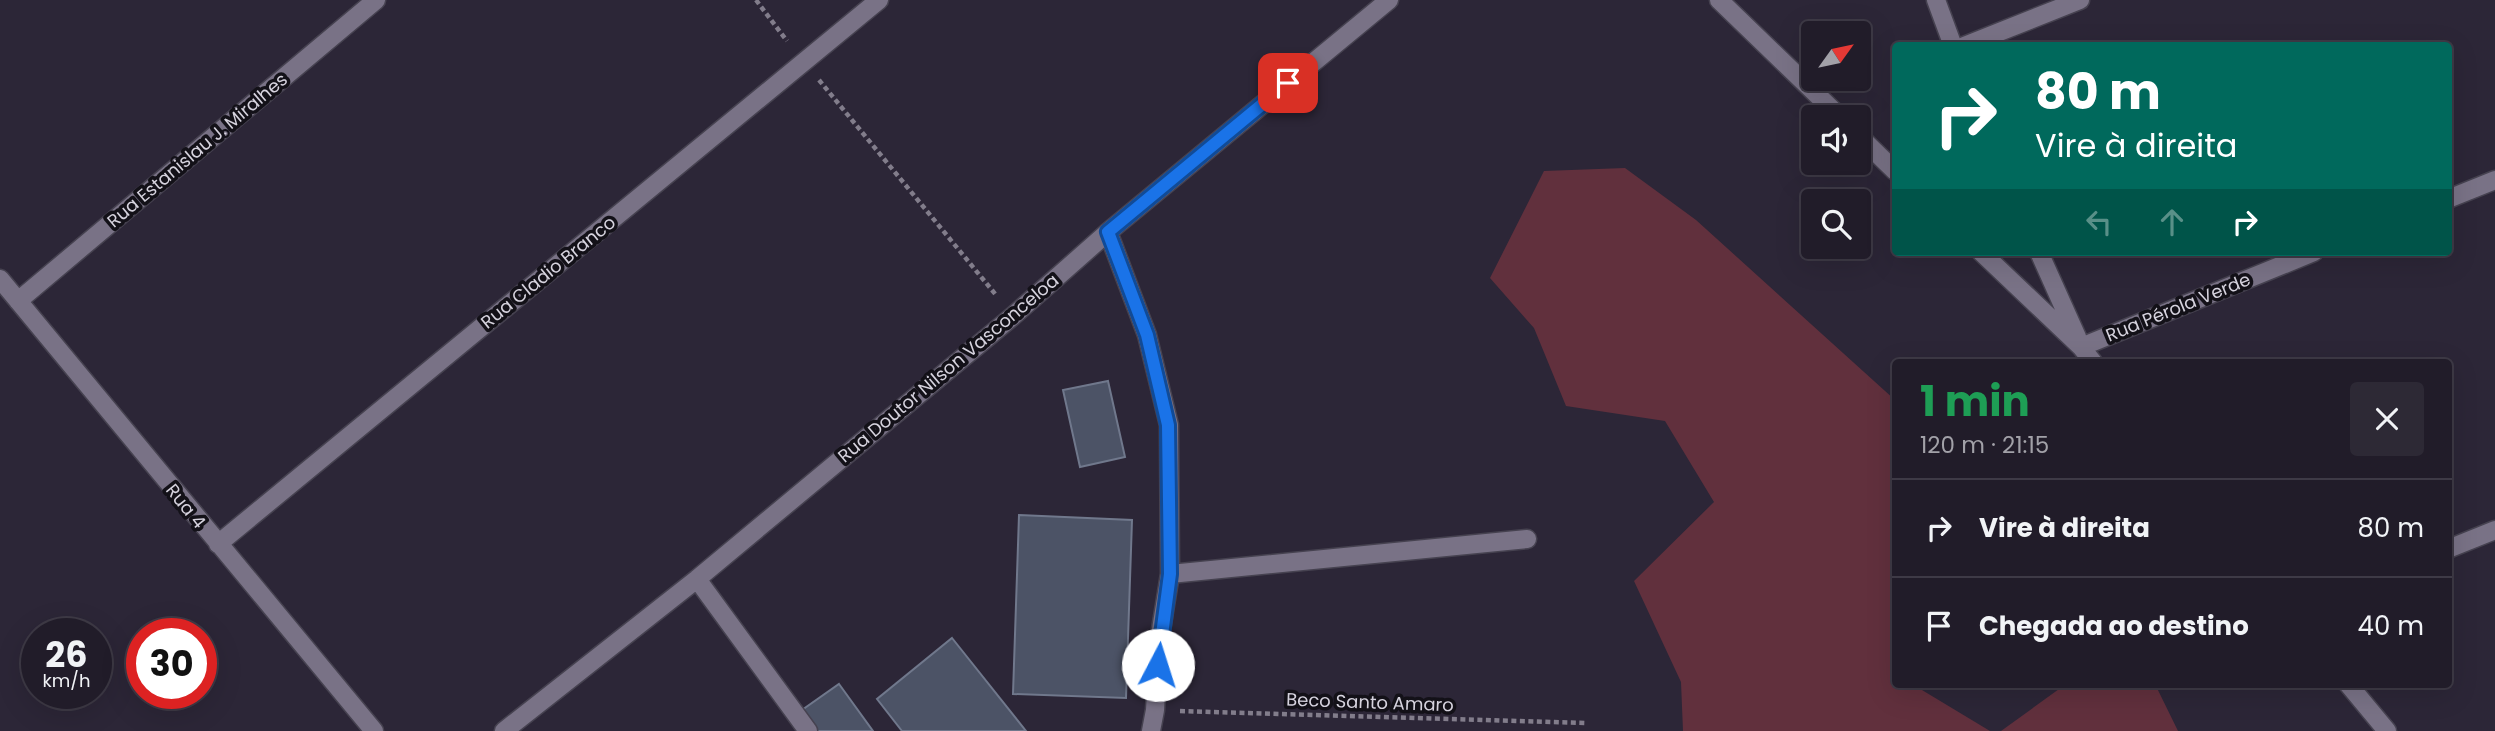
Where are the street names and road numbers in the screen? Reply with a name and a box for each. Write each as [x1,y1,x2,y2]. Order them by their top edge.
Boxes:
street label: Rua Estanislau J. Miralhes [101,67,293,233]
street label: Rua Cladio Branco [475,210,621,334]
street label: Rua Pérola Verde [2102,267,2254,347]
street label: Rua Doutor Nilson Vasconceloa [832,268,1064,468]
street label: Rua 4 [160,478,212,534]
street label: Beco Santo Amaro [1286,687,1454,717]

